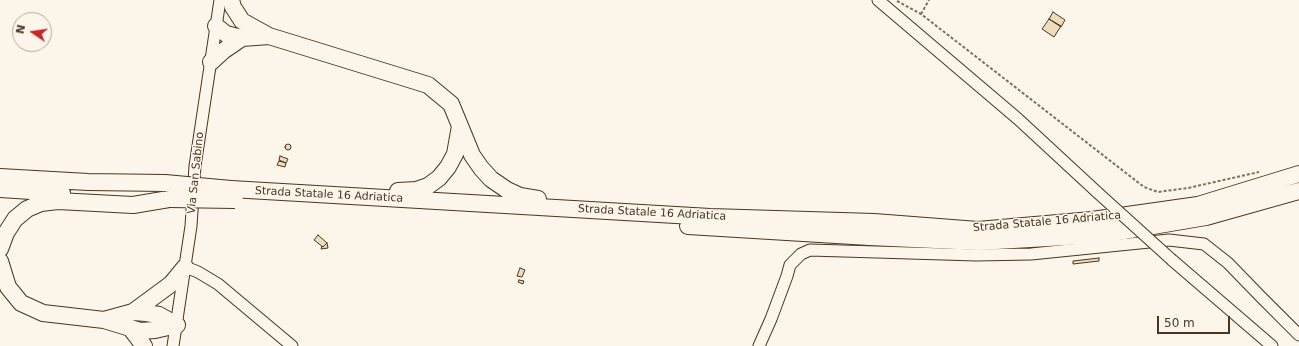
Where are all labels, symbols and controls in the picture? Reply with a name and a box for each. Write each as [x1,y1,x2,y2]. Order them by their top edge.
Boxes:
north arrow [12,12,52,52]
text: N [13,23,28,35]
street label: Via San Sabino [185,131,207,215]
street label: Strada Statale 16 Adriatica [255,185,403,205]
street label: Strada Statale 16 Adriatica [578,203,726,223]
street label: Strada Statale 16 Adriatica [972,209,1122,235]
scale bar [1159,308,1232,334]
text: 50 m [1164,316,1195,330]

